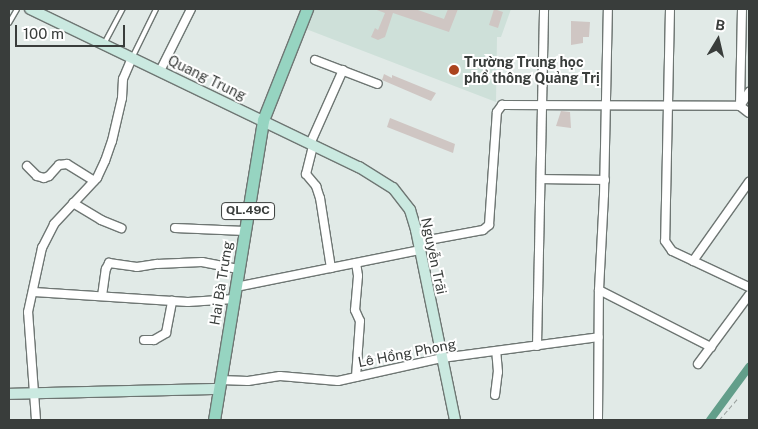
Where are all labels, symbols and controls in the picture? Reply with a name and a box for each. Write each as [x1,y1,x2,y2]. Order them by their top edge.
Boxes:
scale bar [18,15,128,47]
north arrow [693,15,743,65]
text: B [714,17,726,34]
text: 100 m [23,25,64,42]
street label: Quang Trung [165,52,249,104]
place label: Trường Trung học phổ thông Quảng Trị [464,54,600,86]
marker: Trường Trung học phổ thông Quảng Trị [448,64,460,76]
road number: QL.49C [220,202,276,220]
street label: Nguyễn Trãi [418,216,450,296]
street label: Hai Bà Trưng [206,240,236,326]
street label: Lê Hồng Phong [357,335,457,371]

